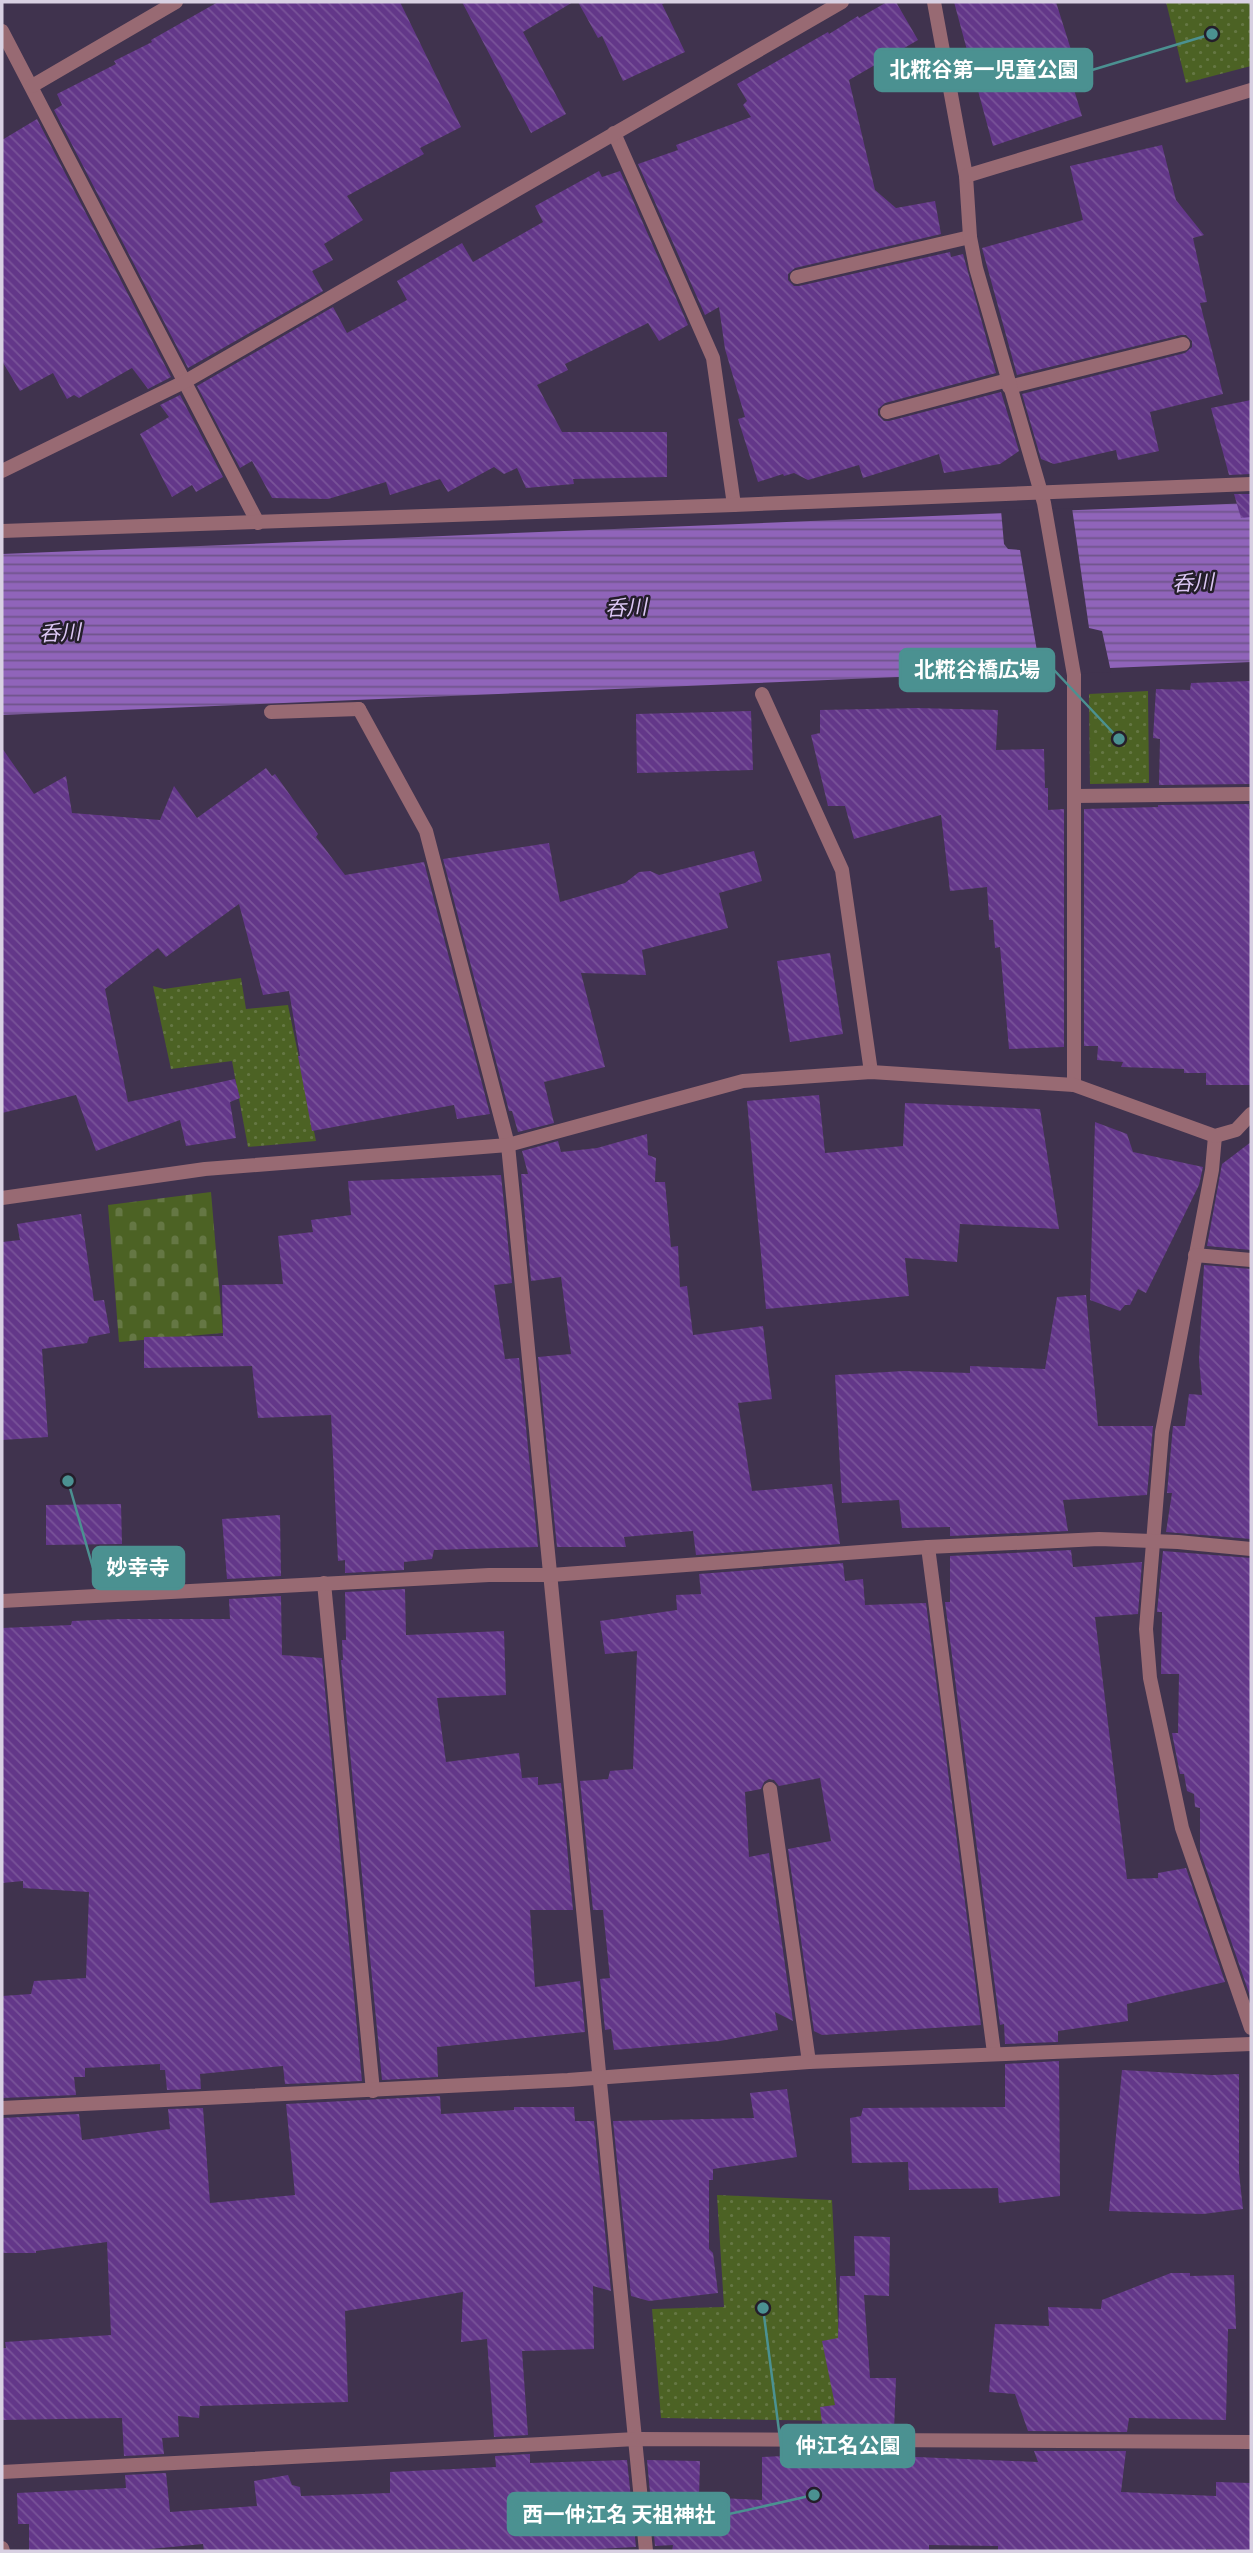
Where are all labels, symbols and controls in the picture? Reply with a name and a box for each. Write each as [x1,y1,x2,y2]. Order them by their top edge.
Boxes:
callout: 北糀谷第一児童公園 [875,49,1092,91]
text: 北糀谷第一児童公園 [890,56,1079,81]
water label: 呑川 [1171,568,1217,595]
water label: 呑川 [604,593,650,620]
water label: 呑川 [38,618,84,645]
callout: 北糀谷橋広場 [900,649,1054,691]
text: 北糀谷橋広場 [914,656,1040,681]
callout: 妙幸寺 [93,1547,184,1589]
text: 妙幸寺 [107,1554,170,1579]
callout: 仲江名公園 [781,2425,914,2467]
text: 仲江名公園 [796,2432,901,2457]
callout: 西一仲江名 天祖神社 [508,2493,729,2535]
text: 西一仲江名 天祖神社 [522,2501,716,2526]

